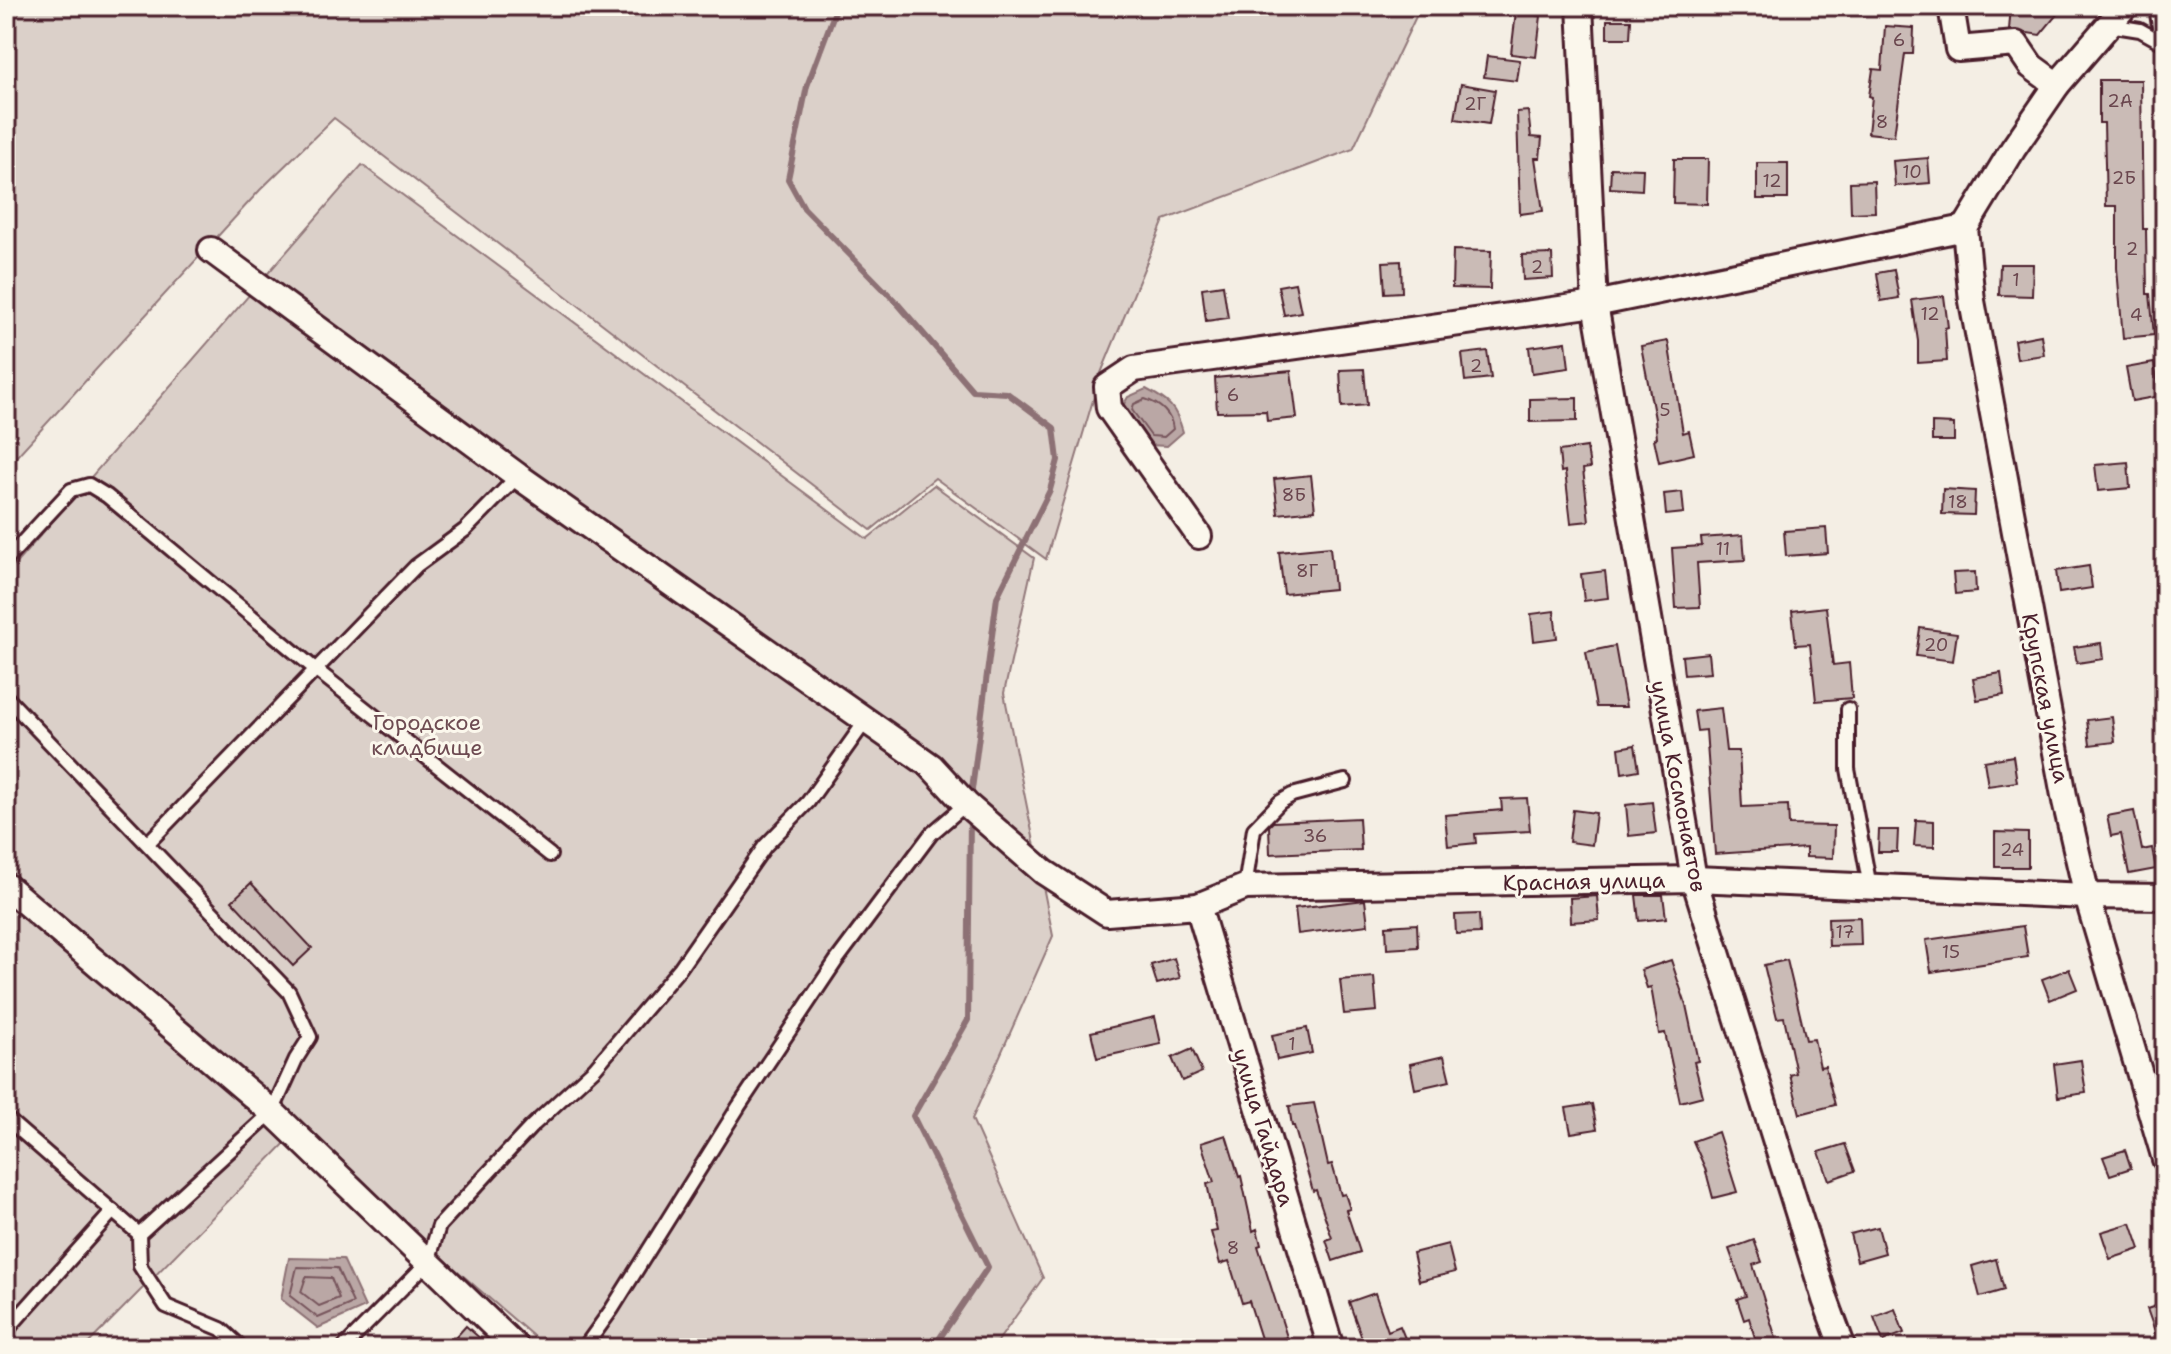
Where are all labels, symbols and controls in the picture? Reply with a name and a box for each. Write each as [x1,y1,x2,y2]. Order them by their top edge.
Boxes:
house number: 6 [1893,28,1905,52]
house number: 2А [2107,89,2133,113]
house number: 2Г [1464,92,1487,116]
house number: 8 [1876,110,1888,134]
house number: 10 [1902,160,1922,184]
house number: 2Б [2112,166,2136,190]
house number: 12 [1762,169,1782,193]
house number: 2 [2126,237,2138,261]
house number: 2 [1531,255,1543,279]
house number: 1 [2012,268,2020,292]
house number: 12 [1920,302,1940,326]
house number: 4 [2130,303,2142,327]
house number: 2 [1470,354,1482,378]
house number: 6 [1227,383,1239,407]
house number: 5 [1659,398,1671,422]
house number: 8Б [1282,483,1306,507]
house number: 18 [1948,490,1968,514]
house number: 11 [1716,537,1730,561]
house number: 8Г [1296,559,1319,583]
street label: Крупская улица [2015,611,2076,786]
house number: 20 [1924,633,1948,657]
street label: улица Космонавтов [1644,678,1713,894]
park label: Городское кладбище [371,708,483,762]
house number: 36 [1303,824,1327,848]
house number: 24 [2000,838,2024,862]
street label: Красная улица [1502,866,1666,897]
house number: 17 [1835,920,1855,944]
house number: 15 [1942,940,1960,964]
house number: 1 [1288,1032,1296,1056]
street label: улица Гайдара [1226,1045,1301,1210]
house number: 8 [1227,1236,1239,1260]

